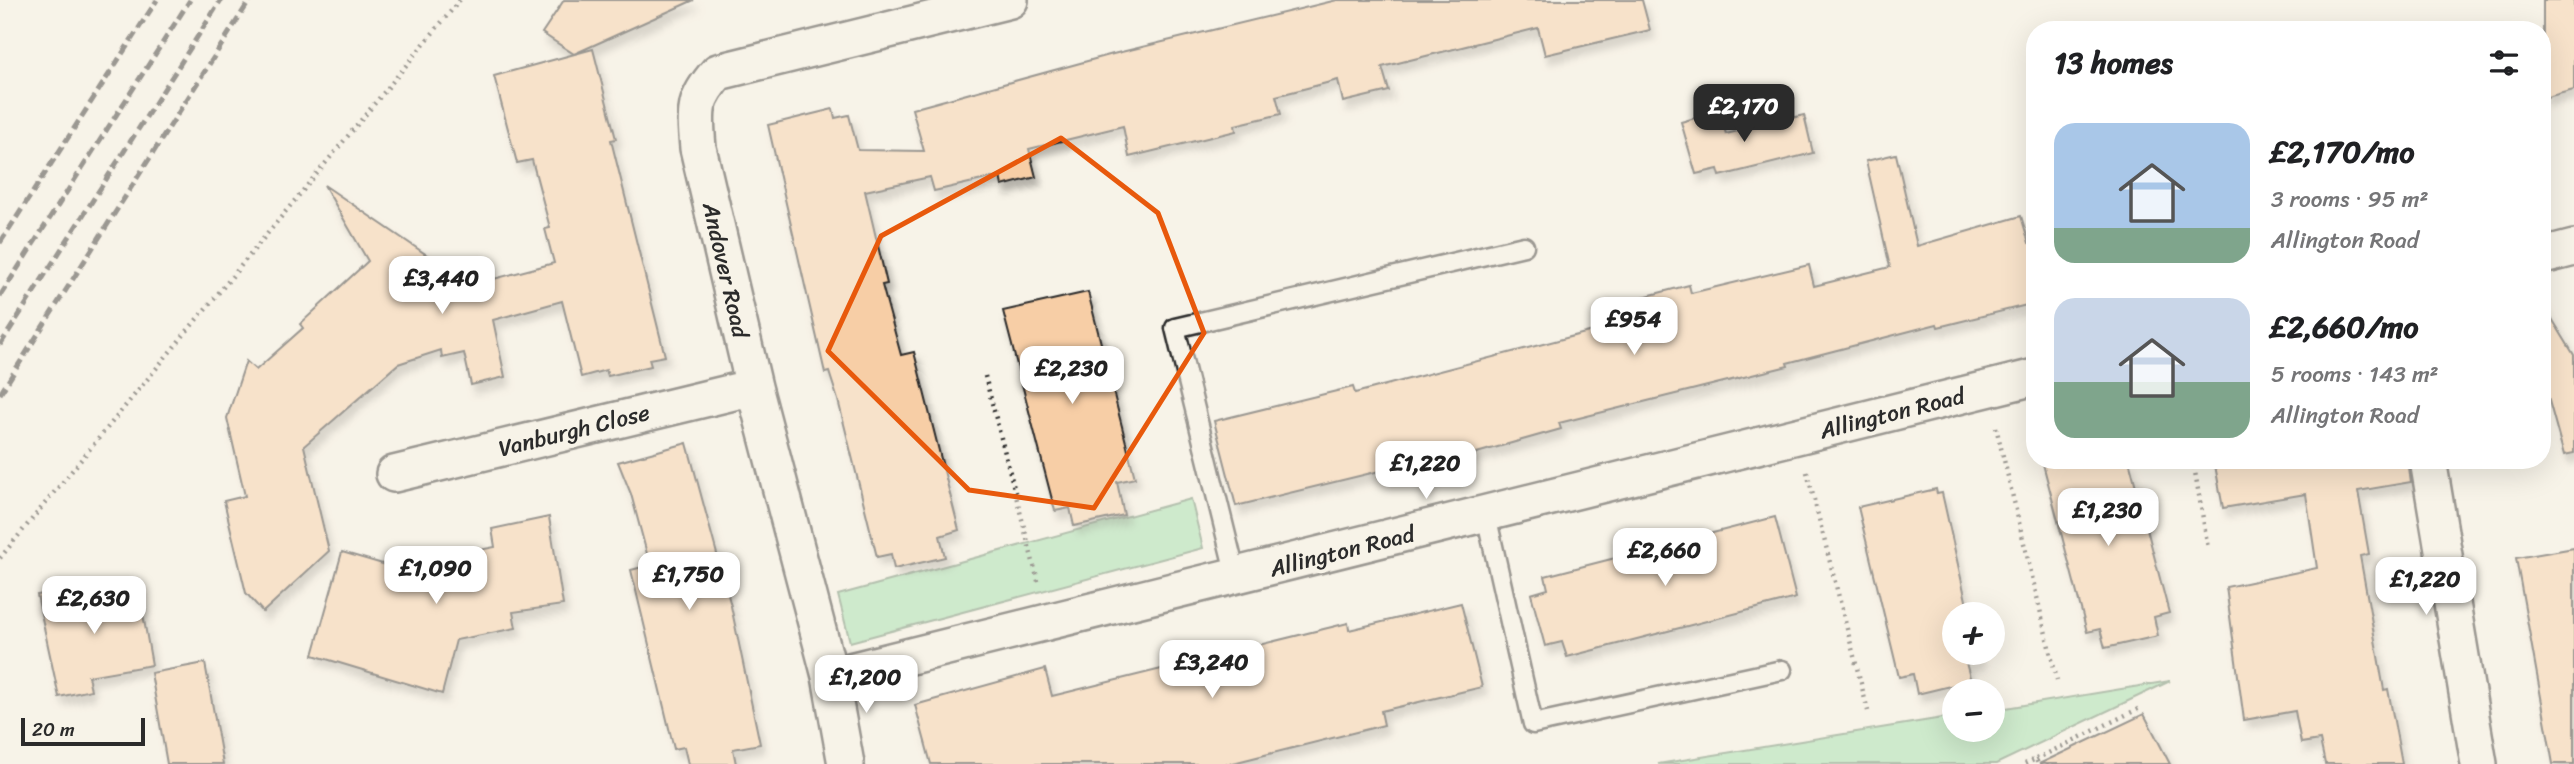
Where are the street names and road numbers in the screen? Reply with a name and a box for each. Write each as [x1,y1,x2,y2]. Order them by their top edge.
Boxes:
street label: Andover Road [690,197,761,344]
street label: Allington Road [1814,375,1971,452]
street label: Vanburgh Close [494,392,654,469]
street label: Allington Road [1264,513,1421,590]

